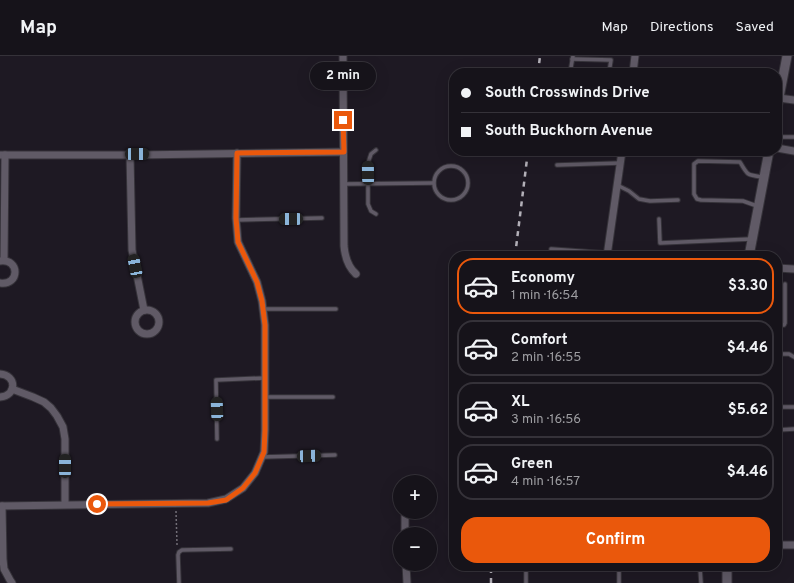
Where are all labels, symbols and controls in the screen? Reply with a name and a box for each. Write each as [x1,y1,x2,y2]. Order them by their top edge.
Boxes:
text: Map [20,16,57,40]
text: Map [602,19,628,36]
text: Directions [650,19,714,36]
text: Saved [736,19,774,36]
callout: 2 min [310,62,376,90]
text: 2 min [326,68,360,84]
text: South Crosswinds Drive [485,84,650,103]
route end [334,111,352,129]
text: South Buckhorn Avenue [485,122,653,141]
car [125,148,149,160]
car [362,161,374,185]
car [279,213,303,225]
car [127,253,143,279]
icon: car [463,268,499,304]
text: Economy [511,269,575,288]
text: $3.30 [728,277,768,296]
text: 1 min · 16:54 [511,288,579,304]
icon: car [463,330,499,366]
text: Comfort [511,331,568,350]
text: $4.46 [727,339,768,358]
text: 2 min · 16:55 [511,350,581,366]
icon: car [463,392,499,428]
text: XL [511,393,529,412]
car [211,397,223,421]
text: $5.62 [728,401,768,420]
text: 3 min · 16:56 [511,412,581,428]
car [297,450,321,462]
car [59,454,71,478]
icon: car [463,454,499,490]
text: Green [511,455,553,474]
text: $4.46 [727,463,768,482]
text: 4 min · 16:57 [511,474,580,490]
map controls [393,475,437,571]
button: + [393,475,437,519]
route start [88,495,106,513]
button: Confirm [461,517,770,563]
button: − [393,527,437,571]

